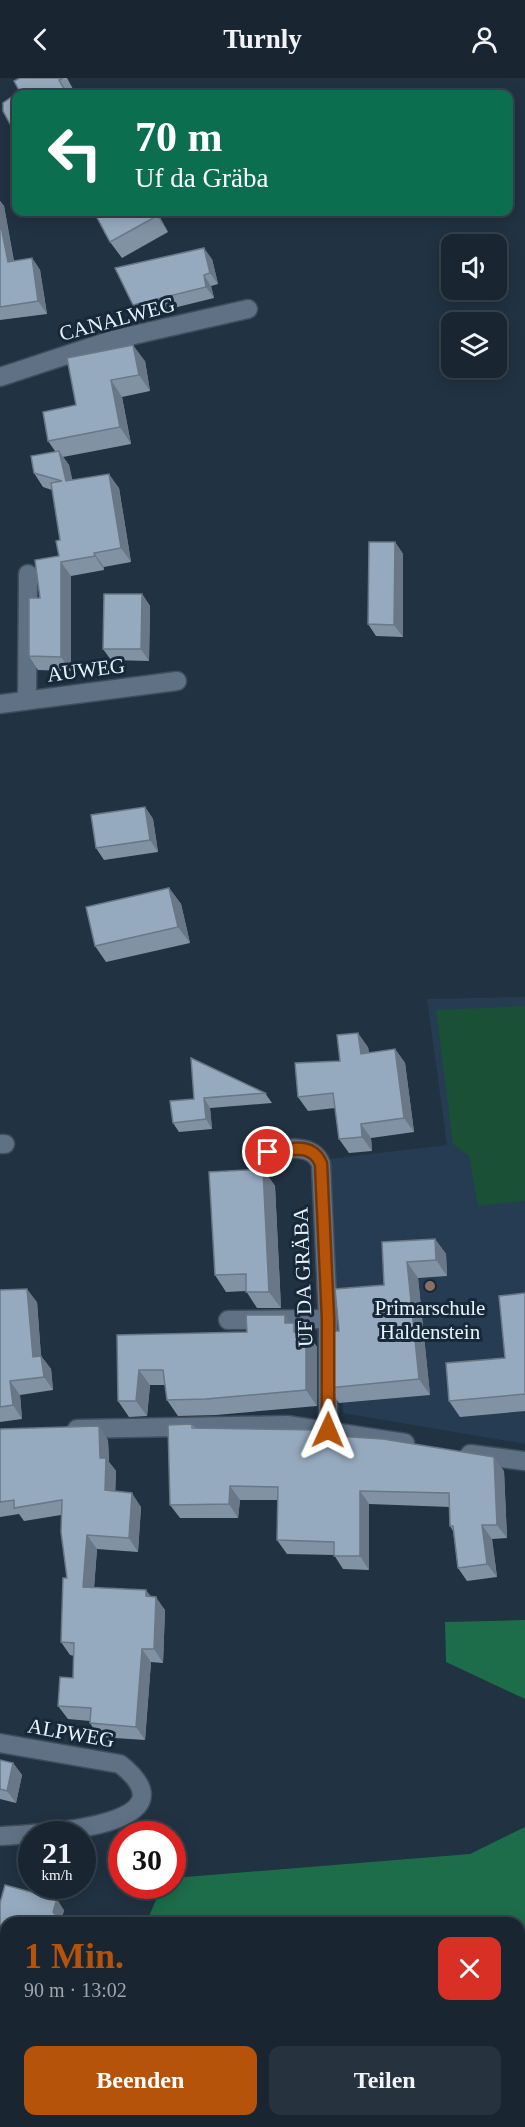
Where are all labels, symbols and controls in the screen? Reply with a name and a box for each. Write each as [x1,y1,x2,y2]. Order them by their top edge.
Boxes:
icon: back [24,23,57,56]
icon: person [468,23,501,56]
text: Turnly [223,24,302,54]
icon: left [36,114,114,192]
text: 70 m [135,114,223,160]
text: Uf da Gräba [135,163,268,193]
map controls [441,234,507,378]
button: sound [441,234,507,300]
street label: CANALWEG [57,292,177,346]
button: layers [441,312,507,378]
street label: AUWEG [46,653,126,687]
pin [242,1126,293,1177]
icon: arrive [251,1135,284,1168]
street label: UF DA GRÄBA [289,1206,317,1347]
marker: Primarschule Haldenstein [423,1279,437,1293]
place label: Primarschule Haldenstein [375,1296,485,1344]
position arrow [296,1398,360,1462]
street label: ALPWEG [26,1714,116,1752]
speed limit sign: 30 [108,1821,186,1899]
text: 21 [42,1836,72,1869]
text: km/h [42,1867,72,1883]
text: 1 Min. [24,1936,124,1976]
button: close [438,1937,501,2000]
text: 90 m · 13:02 [24,1979,127,2001]
button: Beenden [24,2046,257,2115]
button: Teilen [269,2046,501,2115]

